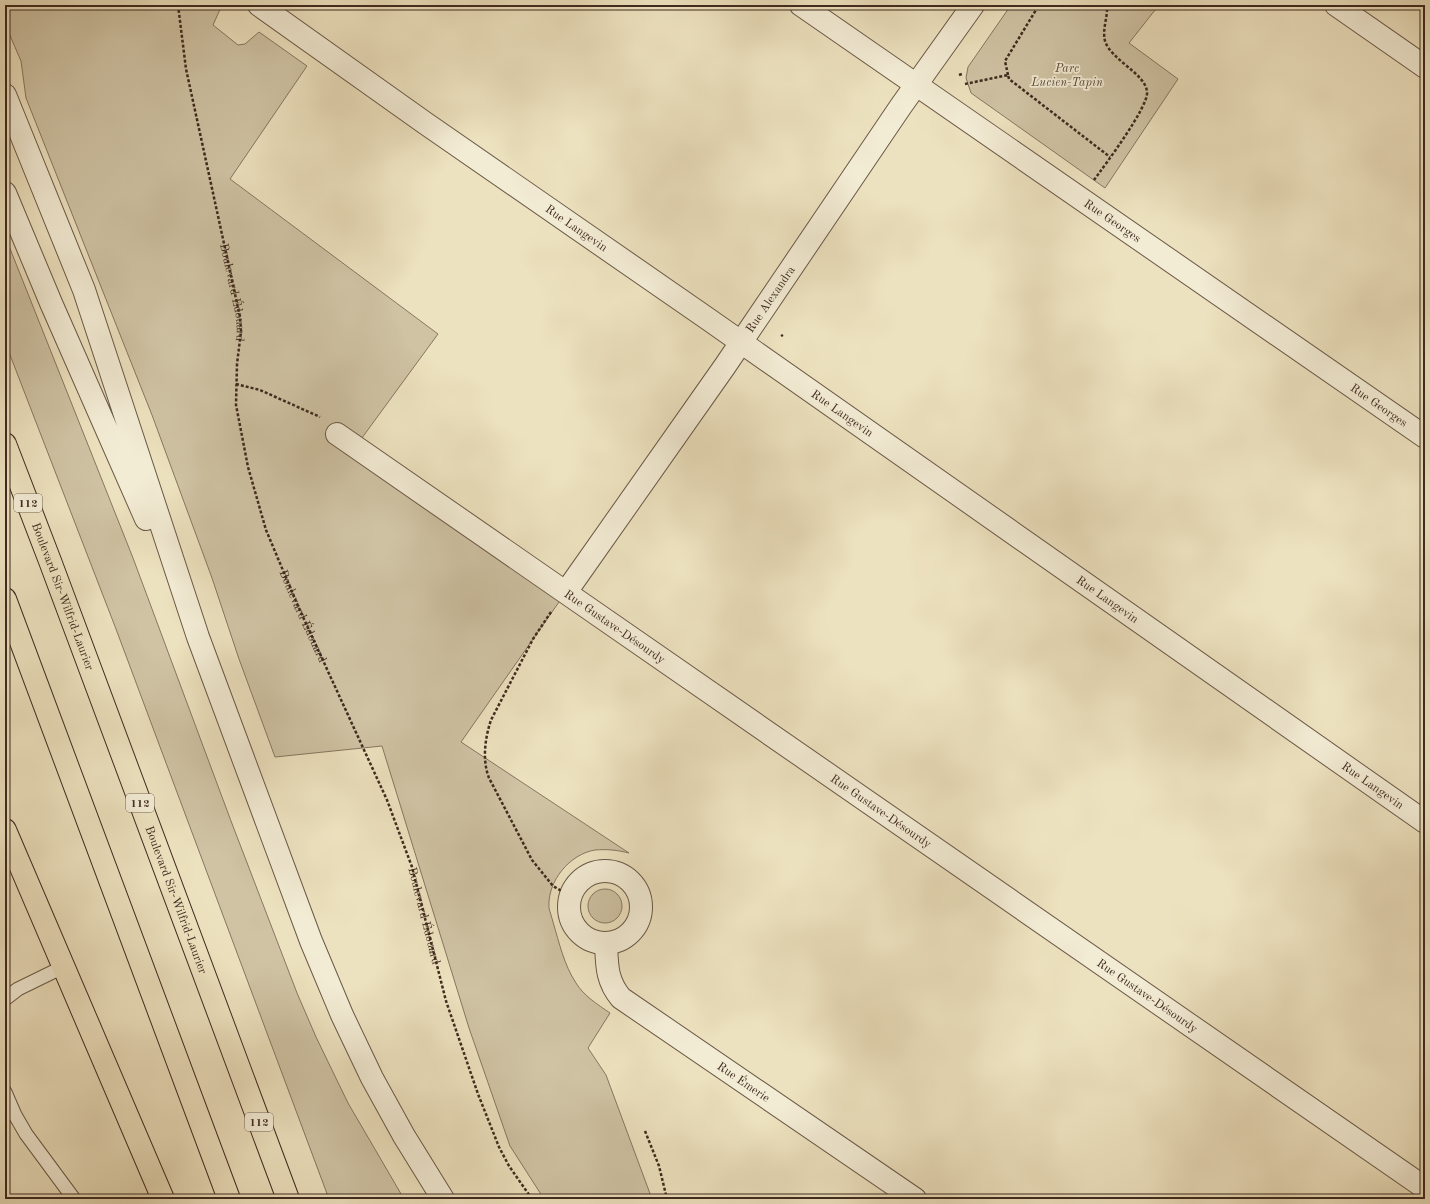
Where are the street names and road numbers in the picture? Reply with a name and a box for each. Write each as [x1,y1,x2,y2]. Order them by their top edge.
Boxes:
street label: Rue Georges [1081,198,1143,245]
street label: Rue Langevin [543,203,610,255]
street label: Boulevard Édouard [217,242,246,342]
street label: Rue Alexandra [744,264,798,335]
street label: Rue Georges [1348,382,1409,430]
street label: Rue Langevin [809,388,875,440]
road number: 112 [14,494,42,512]
street label: Boulevard Sir-Wilfrid-Laurier [29,521,95,672]
street label: Boulevard Édouard [277,568,328,665]
street label: Rue Langevin [1074,574,1141,626]
street label: Rue Gustave-Désourdy [562,588,667,667]
street label: Rue Langevin [1339,760,1406,812]
street label: Rue Gustave-Désourdy [828,773,934,851]
road number: 112 [126,794,154,812]
street label: Boulevard Sir-Wilfrid-Laurier [142,825,208,976]
street label: Boulevard Édouard [405,866,442,966]
street label: Rue Gustave-Désourdy [1094,957,1200,1036]
street label: Rue Émerie [715,1061,772,1105]
road number: 112 [245,1113,273,1131]

